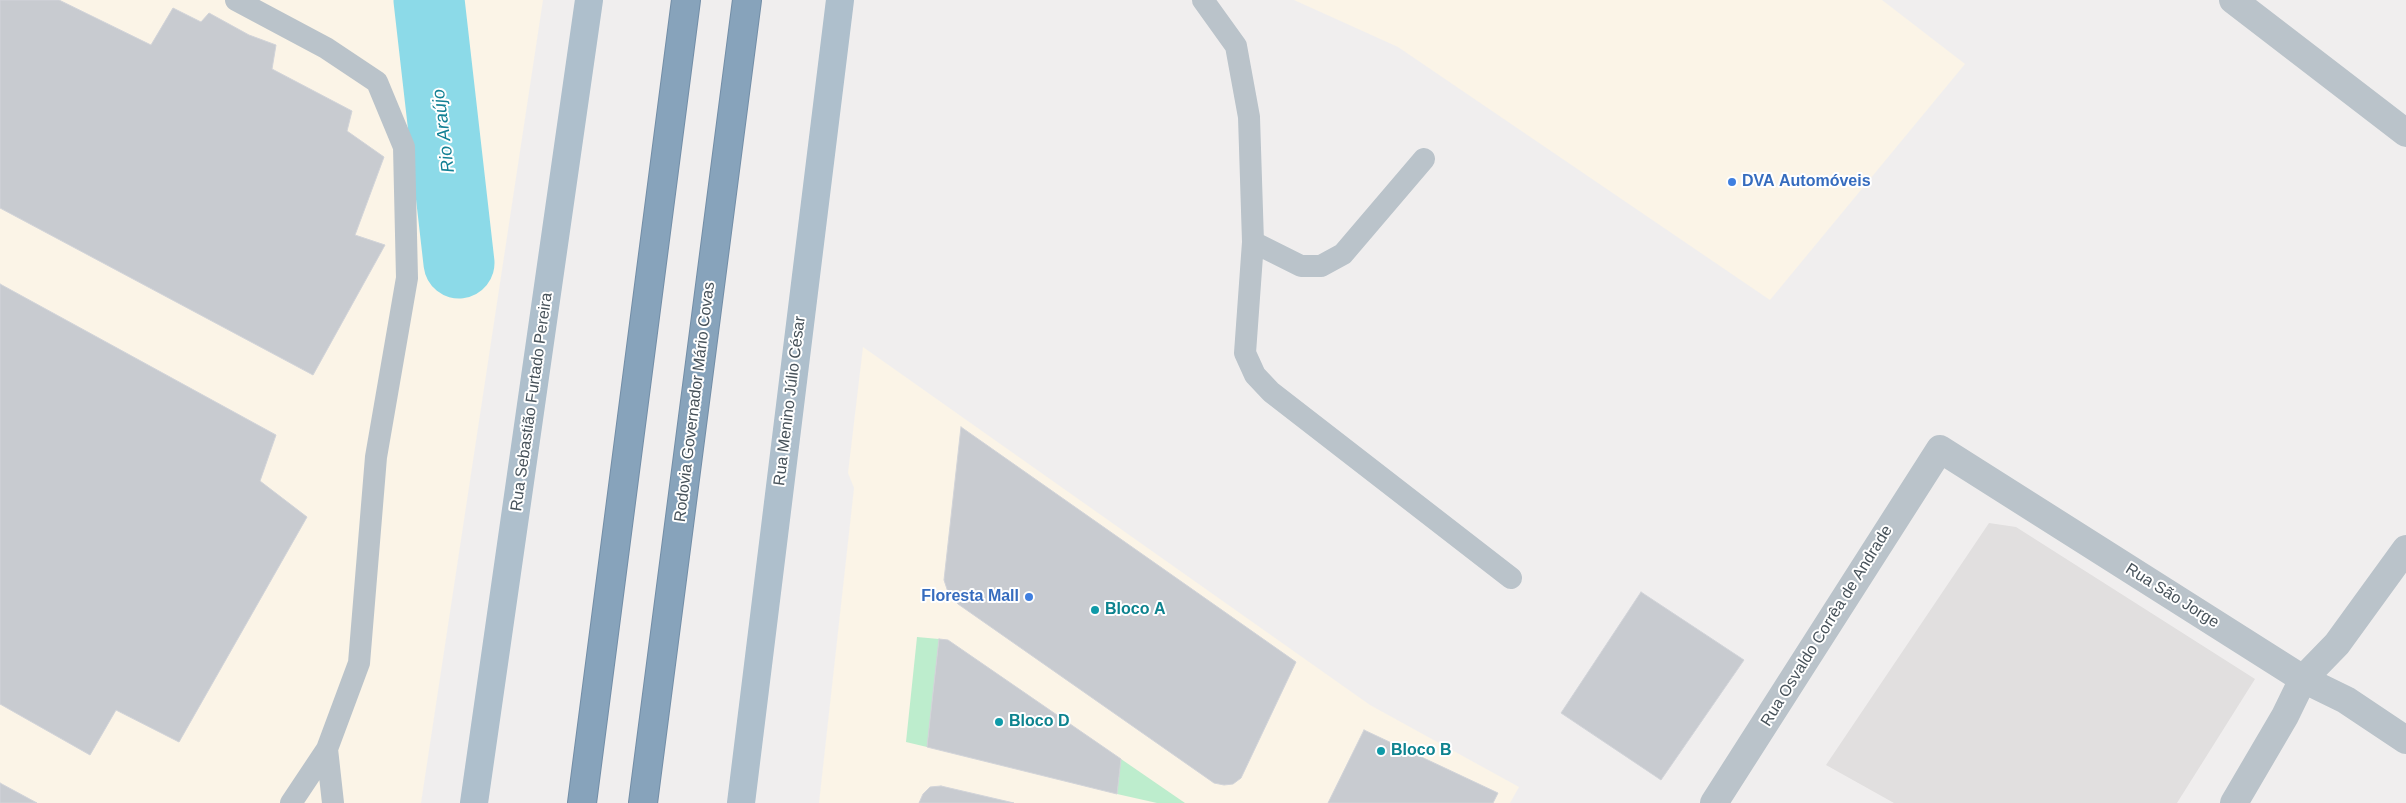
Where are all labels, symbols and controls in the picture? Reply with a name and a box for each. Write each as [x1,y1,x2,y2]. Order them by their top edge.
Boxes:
water label: Rio Araújo [428,88,460,174]
place label: DVA Automóveis [1742,172,1871,192]
marker: DVA Automóveis [1726,176,1738,188]
street label: Rodovia Governador Mário Covas [671,281,719,523]
street label: Rua Sebastião Furtado Pereira [507,291,557,513]
street label: Rua Menino Júlio César [770,315,810,487]
street label: Rua Osvaldo Corrêa de Andrade [1757,522,1897,730]
street label: Rua São Jorge [2122,560,2222,632]
place label: Floresta Mall [921,587,1019,607]
marker: Floresta Mall [1023,591,1035,603]
place label: Bloco A [1105,600,1165,620]
marker: Bloco A [1089,604,1101,616]
place label: Bloco D [1009,712,1069,732]
marker: Bloco D [993,716,1005,728]
place label: Bloco B [1391,741,1451,761]
marker: Bloco B [1375,745,1387,757]

